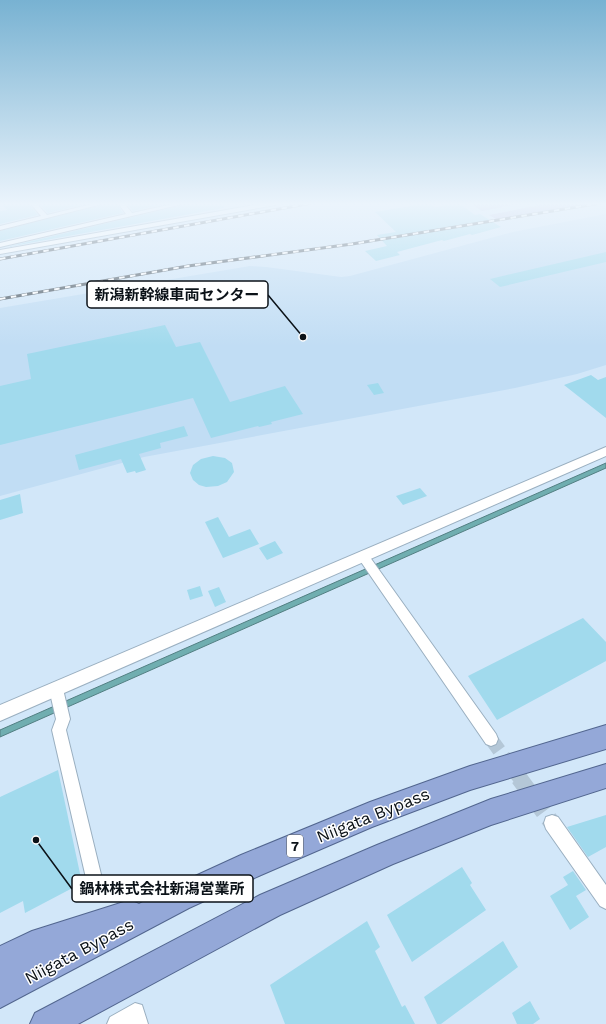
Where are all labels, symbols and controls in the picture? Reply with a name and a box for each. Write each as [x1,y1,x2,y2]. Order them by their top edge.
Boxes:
callout: 新潟新幹線車両センター [87,281,268,308]
text: 新潟新幹線車両センター [94,286,260,304]
street label: Niigata Bypass [314,783,432,847]
road number: 7 [287,835,303,857]
callout: 鍋林株式会社新潟営業所 [72,875,253,902]
text: 鍋林株式会社新潟営業所 [78,880,245,898]
street label: Niigata Bypass [21,914,137,988]

